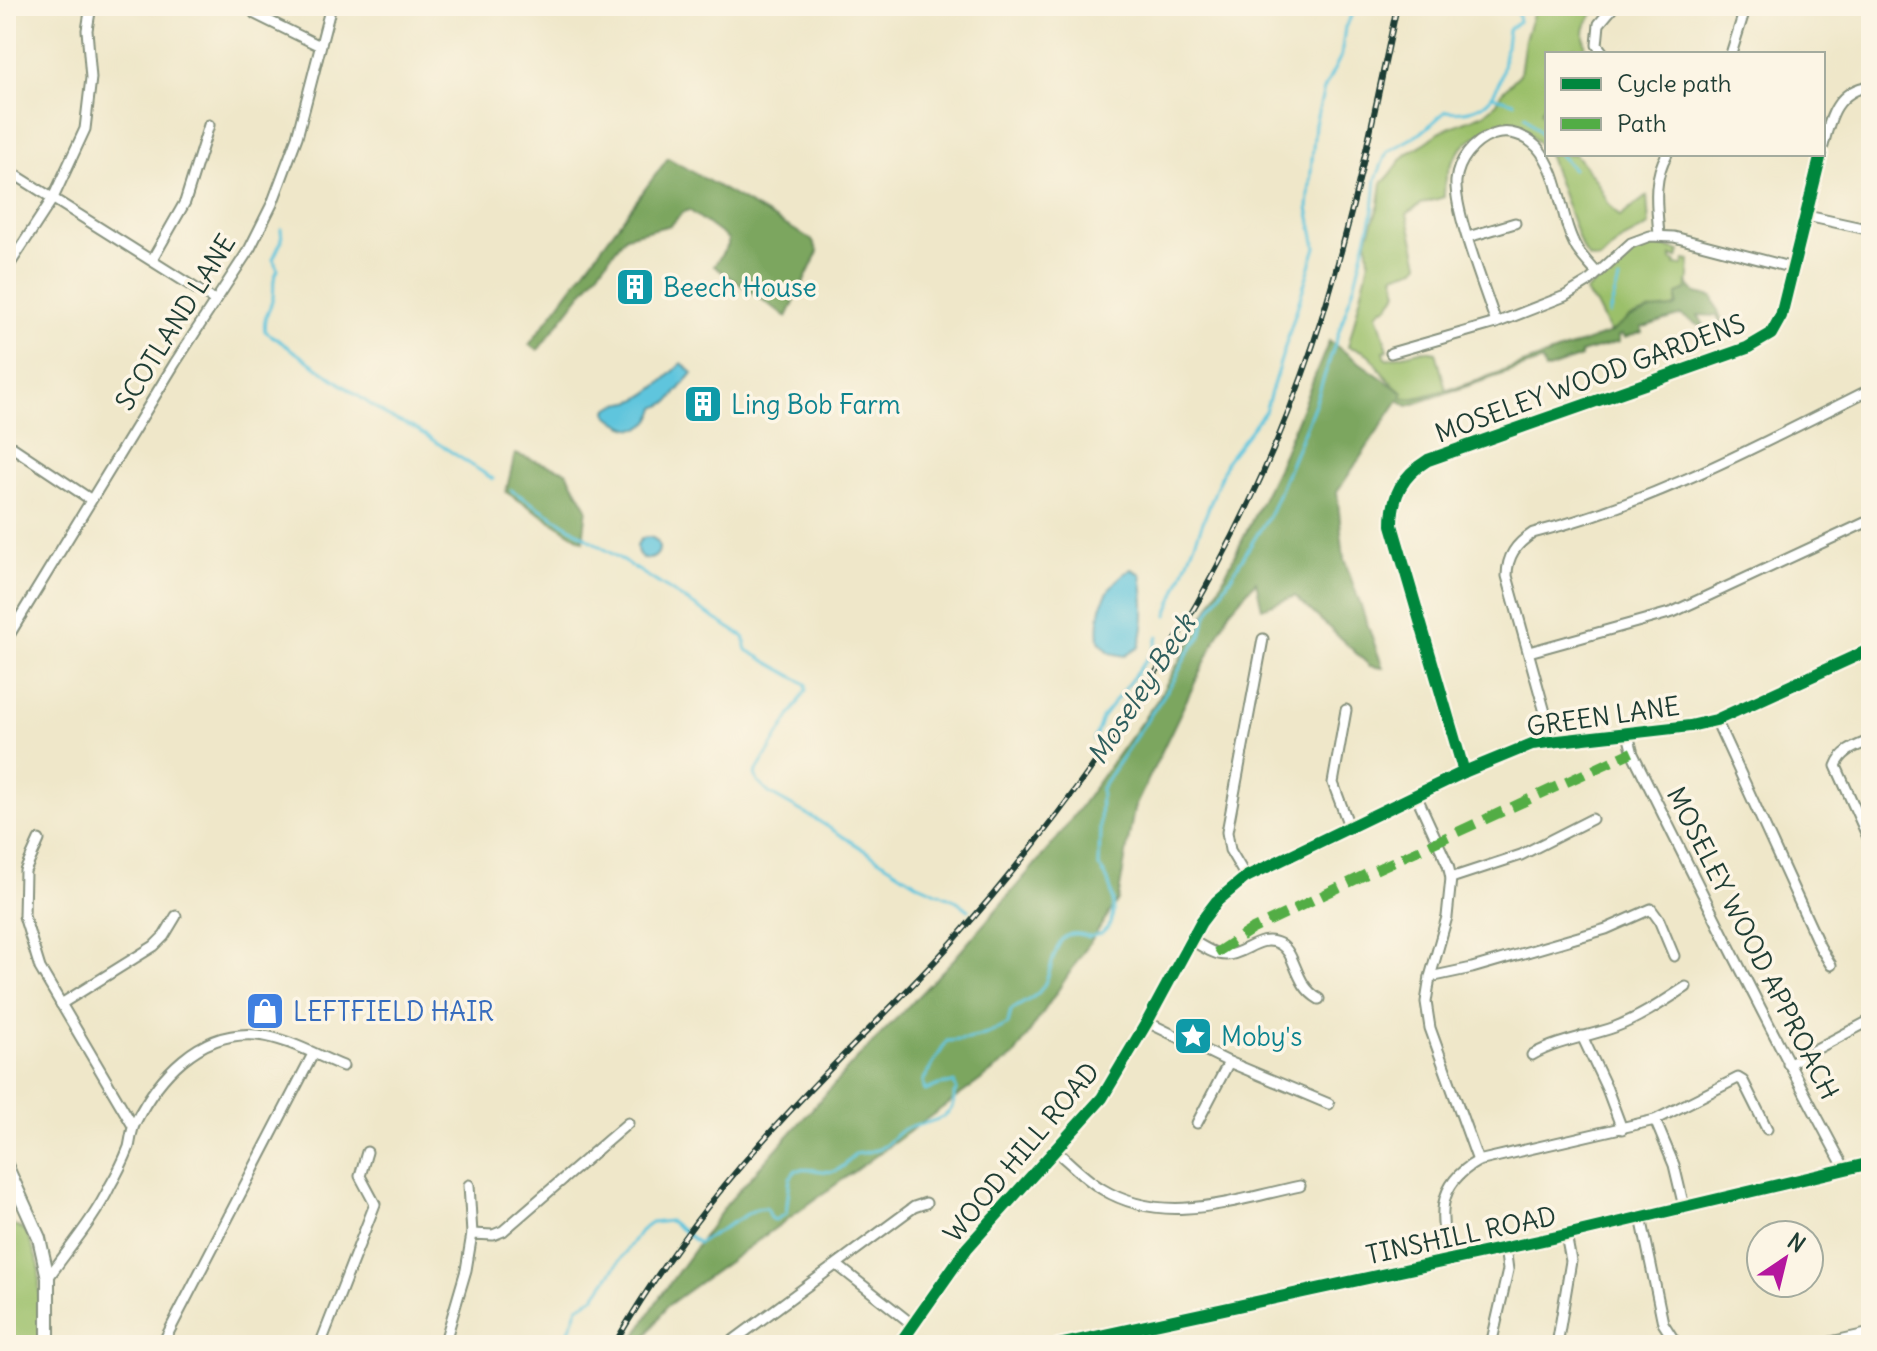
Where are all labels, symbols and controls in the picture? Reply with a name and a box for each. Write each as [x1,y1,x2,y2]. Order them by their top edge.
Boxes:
legend [1545,52,1825,156]
text: Cycle path [1617,68,1732,98]
text: Path [1617,108,1667,138]
street label: SCOTLAND LANE [108,228,242,416]
building icon: Beech House [614,266,656,308]
place label: Beech House [663,271,817,304]
street label: MOSELEY WOOD GARDENS [1430,306,1750,450]
building icon: Ling Bob Farm [682,383,724,425]
place label: Ling Bob Farm [731,388,901,421]
water label: Moseley Beck [1079,606,1204,771]
street label: GREEN LANE [1524,689,1682,743]
street label: MOSELEY WOOD APPROACH [1660,781,1846,1105]
shop icon: LEFTFIELD HAIR [244,990,286,1032]
place label: LEFTFIELD HAIR [293,995,494,1028]
place icon: Moby's [1172,1015,1214,1057]
place label: Moby's [1221,1020,1302,1053]
street label: WOOD HILL ROAD [936,1055,1106,1249]
street label: TINSHILL ROAD [1363,1199,1559,1271]
north arrow [1745,1219,1825,1299]
text: N [1782,1227,1811,1258]

